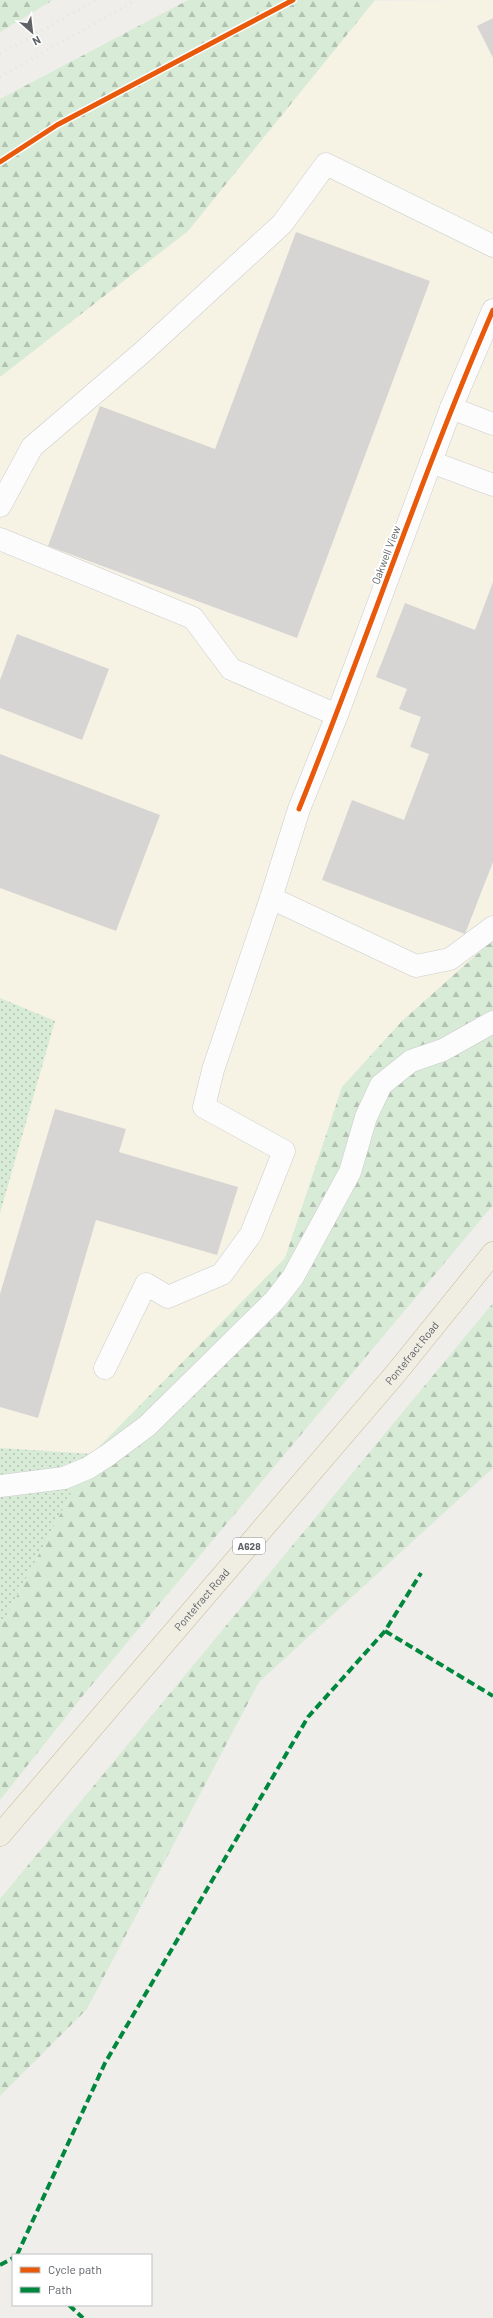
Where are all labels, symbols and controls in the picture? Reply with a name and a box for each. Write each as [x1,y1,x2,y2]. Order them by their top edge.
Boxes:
north arrow [12,12,52,52]
text: N [31,34,43,49]
street label: Oakwell View [368,524,403,586]
street label: Pontefract Road [382,1319,441,1387]
road number: A628 [233,1538,265,1554]
street label: Pontefract Road [171,1566,232,1633]
legend [12,2254,152,2306]
text: Cycle path [48,2262,102,2276]
text: Path [48,2282,72,2296]

